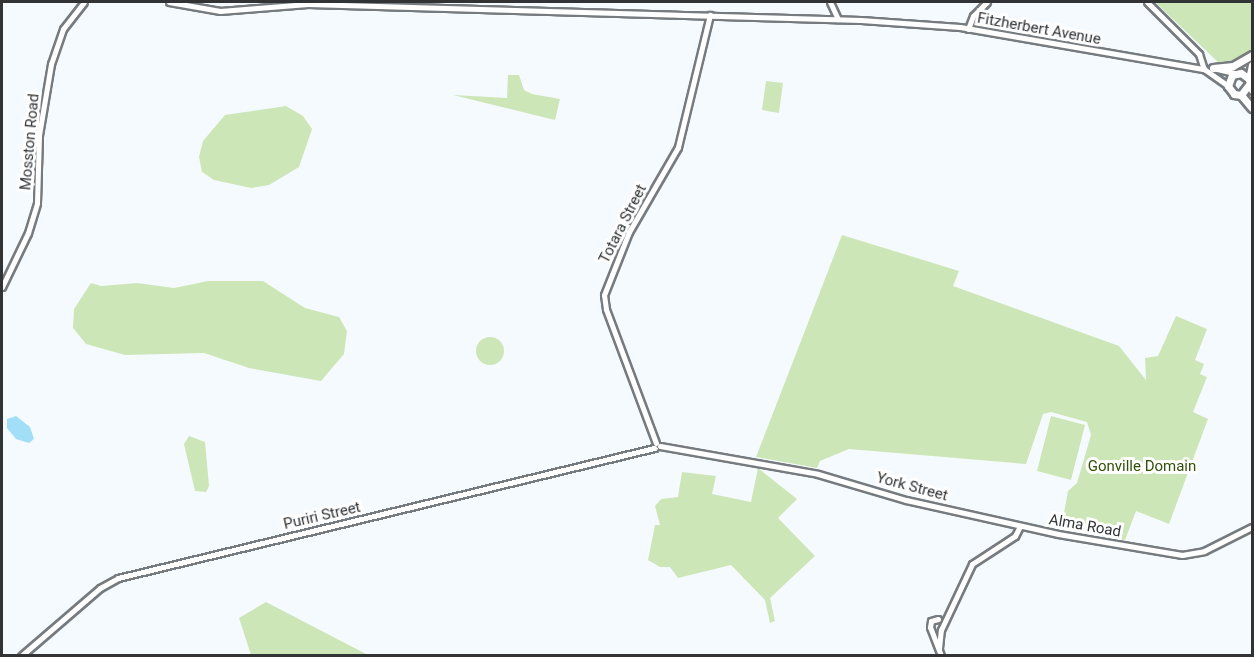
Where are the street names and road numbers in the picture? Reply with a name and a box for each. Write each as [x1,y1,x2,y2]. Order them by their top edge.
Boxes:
street label: Fitzherbert Avenue [976,9,1102,49]
street label: Mosston Road [17,93,43,191]
street label: Totara Street [595,182,651,266]
street label: York Street [874,469,950,505]
street label: Puriri Street [282,498,362,534]
street label: Alma Road [1048,511,1122,541]

